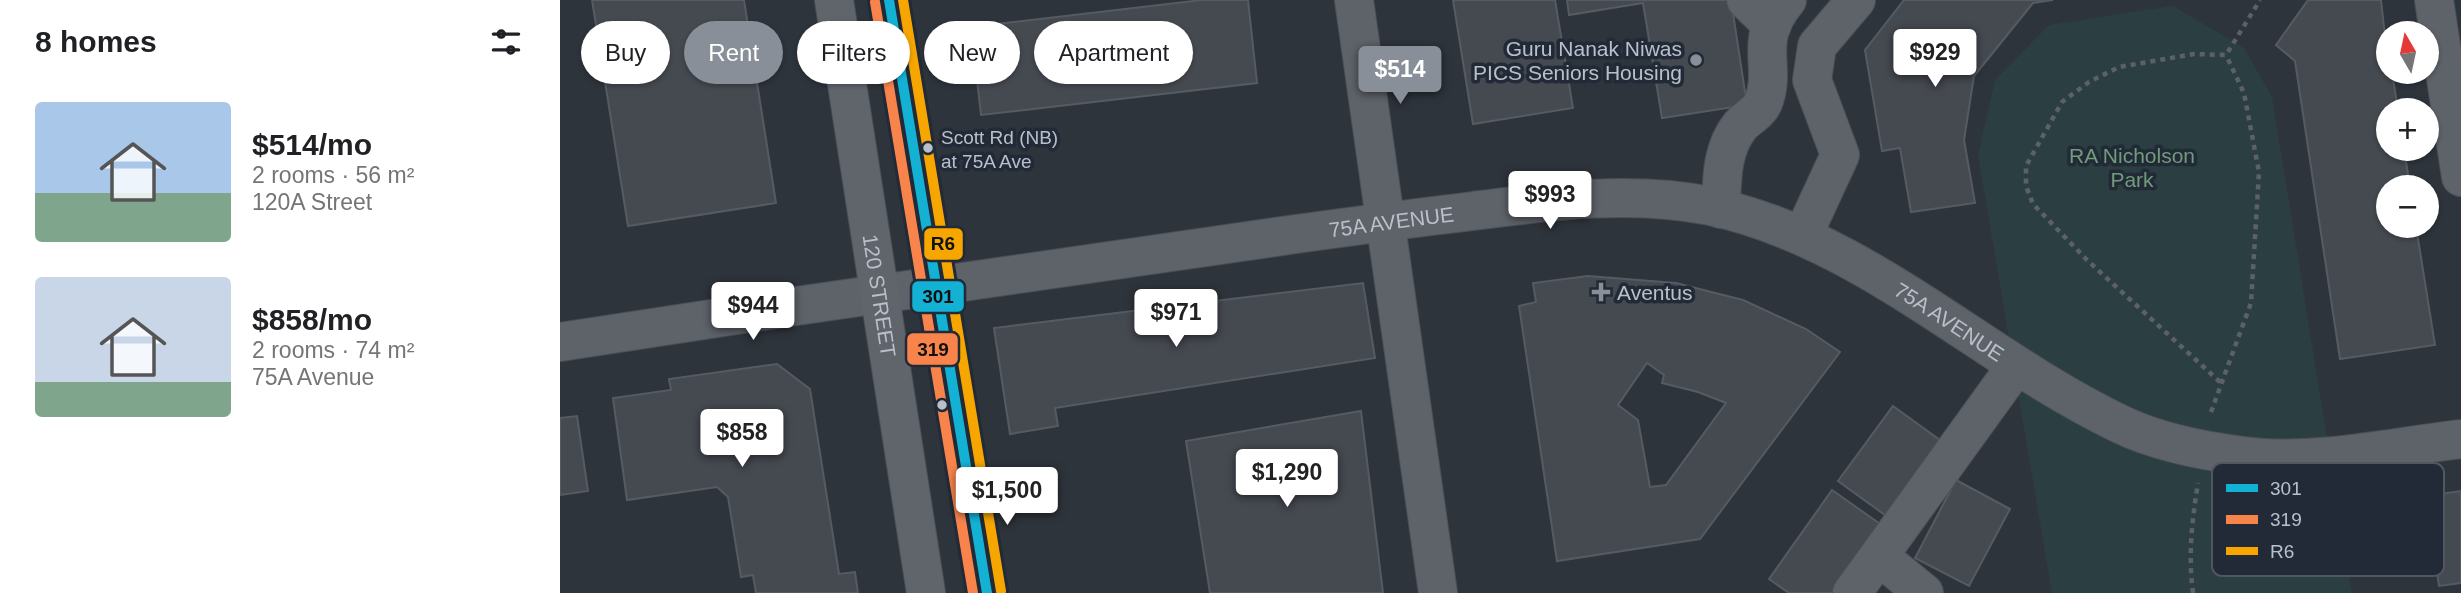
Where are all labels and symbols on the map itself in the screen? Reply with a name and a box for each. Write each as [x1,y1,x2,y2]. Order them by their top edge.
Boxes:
north arrow [2376,21,2440,84]
pin: $929 [1894,29,1976,89]
place label: Guru Nanak Niwas PICS Seniors Housing [1473,37,1682,84]
pin: $514 [1359,46,1441,106]
marker: Guru Nanak Niwas PICS Seniors Housing [1688,52,1704,68]
place label: Scott Rd (NB) at 75A Ave [941,127,1058,172]
marker: Scott Rd (NB) at 75A Ave [921,141,935,155]
park label: RA Nicholson Park [2069,144,2195,191]
pin: $993 [1509,172,1591,231]
street label: 75A AVENUE [1327,202,1455,241]
line badge: R6 [923,227,964,261]
street label: 120 STREET [859,233,901,359]
text: R6 [931,233,955,254]
street label: 75A AVENUE [1891,277,2008,365]
line badge: 301 [911,280,965,313]
place label: Aventus [1617,281,1693,304]
pin: $944 [712,282,794,342]
marker: Aventus [1591,282,1611,302]
text: 301 [922,286,954,307]
pin: $971 [1135,290,1217,349]
line badge: 319 [906,332,959,366]
text: 319 [917,339,949,360]
unlabelled marker [935,398,949,412]
pin: $858 [701,410,783,469]
pin: $1,290 [1230,449,1344,509]
legend [2212,463,2444,576]
pin: $1,500 [950,468,1064,527]
text: 301 [2270,478,2302,499]
text: 319 [2270,509,2302,530]
text: R6 [2270,541,2294,562]

